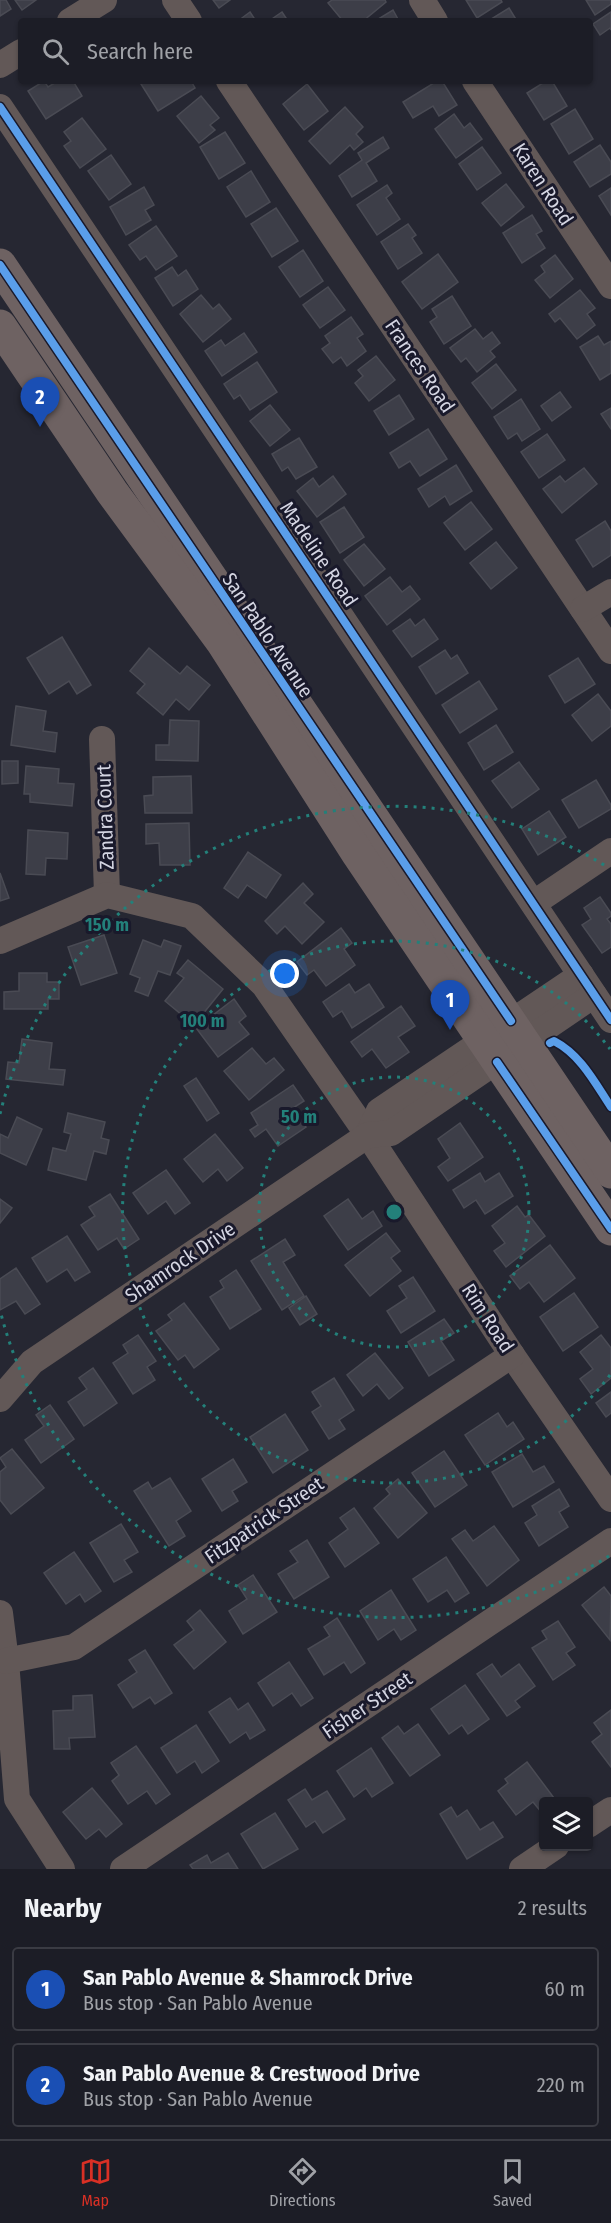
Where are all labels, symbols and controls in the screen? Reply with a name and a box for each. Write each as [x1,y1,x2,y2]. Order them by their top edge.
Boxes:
search box [18,18,593,84]
icon: search [39,35,72,68]
text: Search here [87,38,193,65]
street label: Karen Road [508,138,578,230]
street label: Frances Road [380,315,460,417]
pin: 2 [20,378,60,427]
street label: Madeline Road [275,497,363,611]
street label: San Pablo Avenue [217,568,319,702]
street label: Zandra Court [91,763,119,870]
text: 150 m [85,914,129,936]
your location [270,959,299,988]
pin: 1 [430,980,470,1030]
text: 100 m [180,1010,224,1032]
text: 50 m [281,1106,317,1128]
centre of rings [384,1202,404,1222]
street label: Shamrock Drive [120,1216,240,1308]
street label: Rim Road [457,1279,519,1357]
street label: Fitzpatrick Street [200,1471,328,1569]
street label: Fisher Street [318,1666,417,1744]
map controls [539,1797,593,1851]
button: layers [539,1797,593,1851]
text: Nearby [24,1893,101,1924]
text: 2 results [518,1896,587,1920]
text: San Pablo Avenue & Shamrock Drive [83,1964,413,1991]
text: 1 [41,1977,50,2001]
text: 60 m [545,1977,585,2001]
text: Bus stop · San Pablo Avenue [83,1991,313,2015]
text: San Pablo Avenue & Crestwood Drive [83,2060,420,2087]
text: 2 [41,2073,50,2097]
text: 220 m [537,2073,585,2097]
text: Bus stop · San Pablo Avenue [83,2087,313,2111]
tab: Map [79,2155,112,2210]
tab: Directions [269,2155,336,2210]
tab: Saved [493,2155,532,2210]

